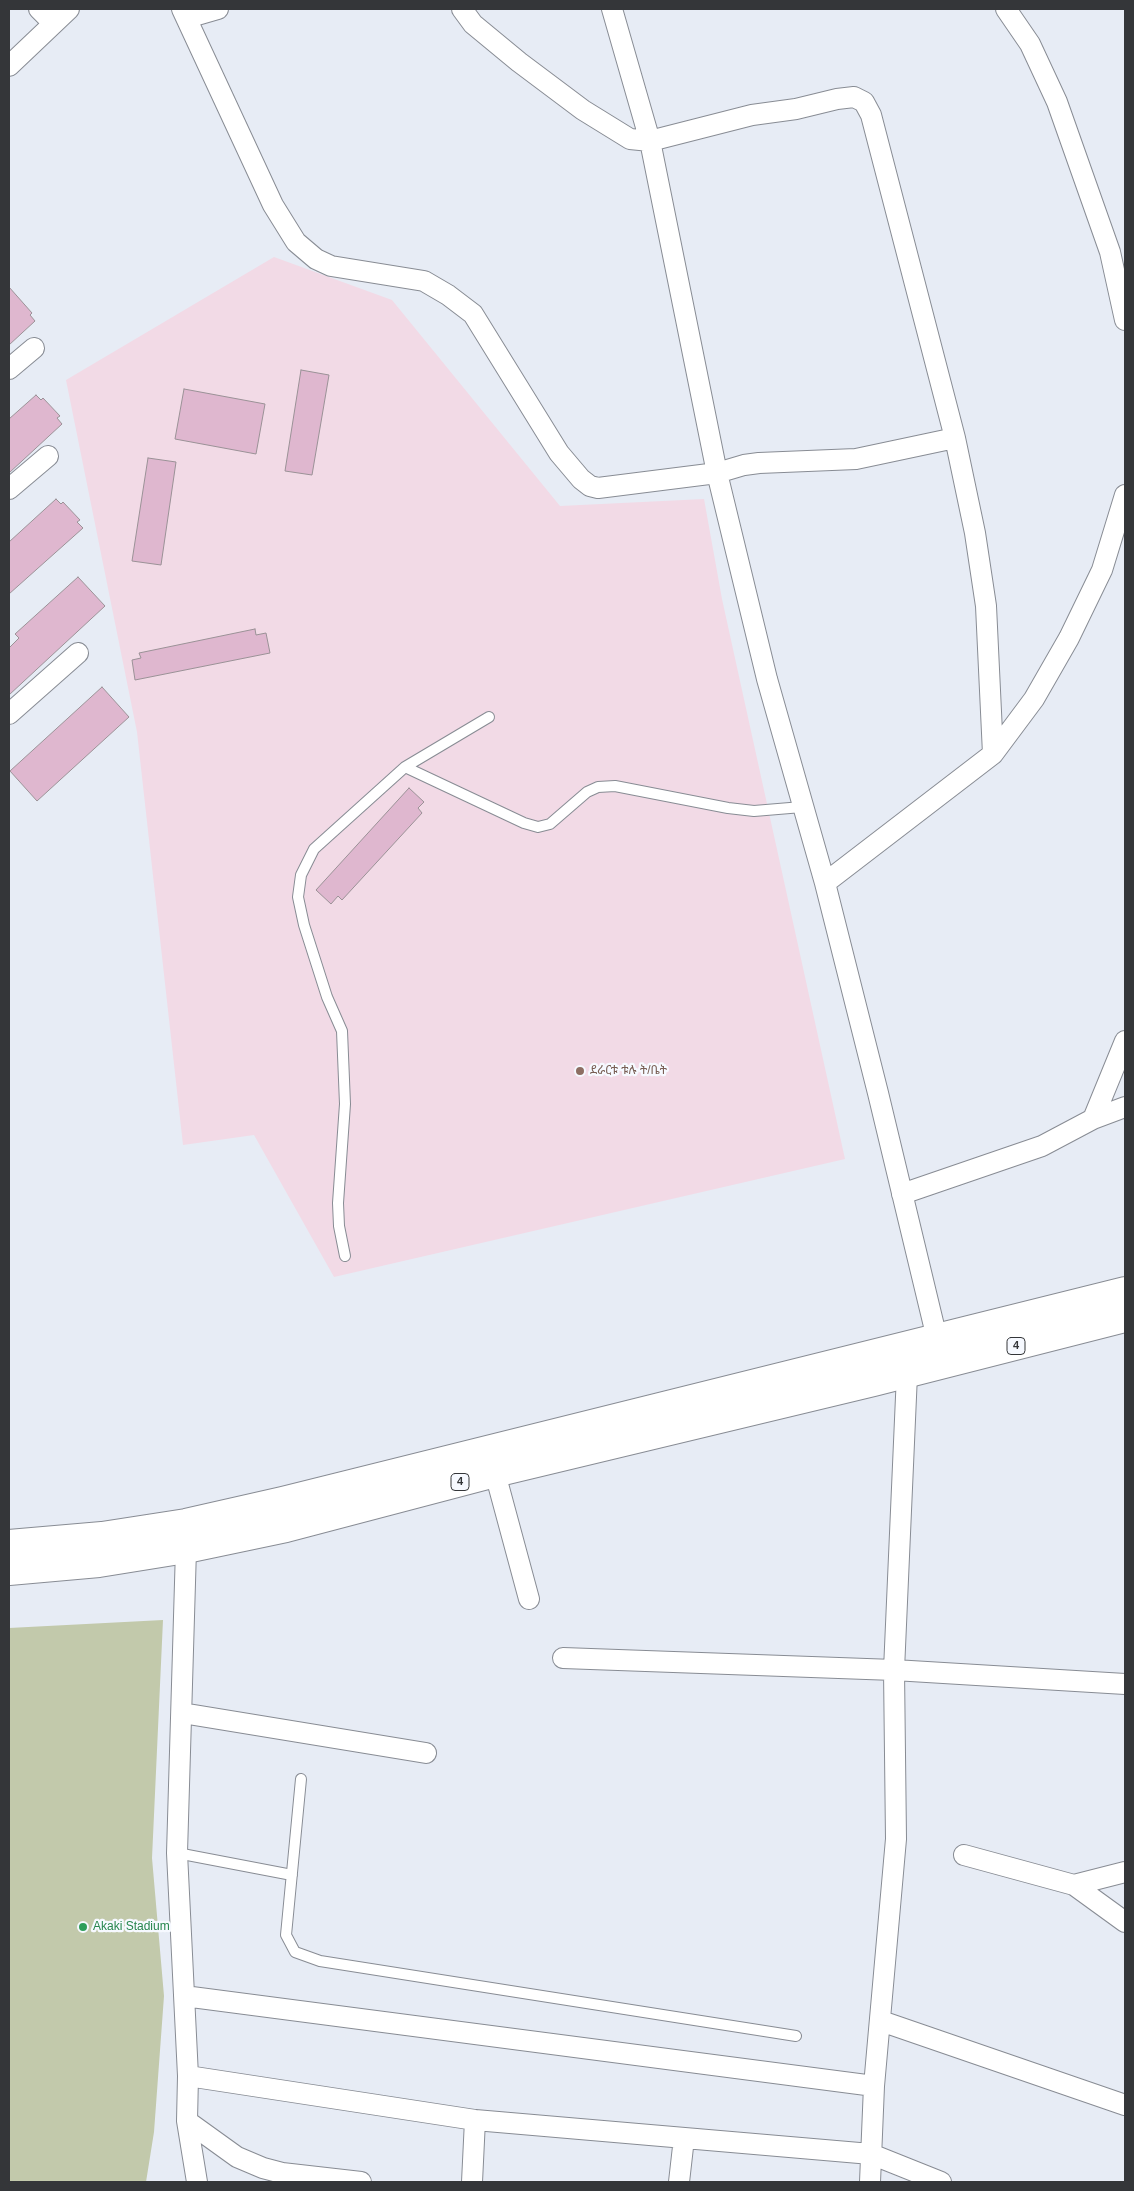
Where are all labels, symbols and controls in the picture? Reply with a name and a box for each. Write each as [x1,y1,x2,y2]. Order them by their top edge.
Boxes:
place label: ደራርቱ ቱሉ ት/ቤት [590,1064,667,1078]
marker: ደራርቱ ቱሉ ት/ቤት [574,1065,586,1077]
road number: 4 [1007,1338,1025,1354]
road number: 4 [451,1474,469,1490]
place label: Akaki Stadium [93,1920,170,1934]
marker: Akaki Stadium [77,1921,89,1933]

